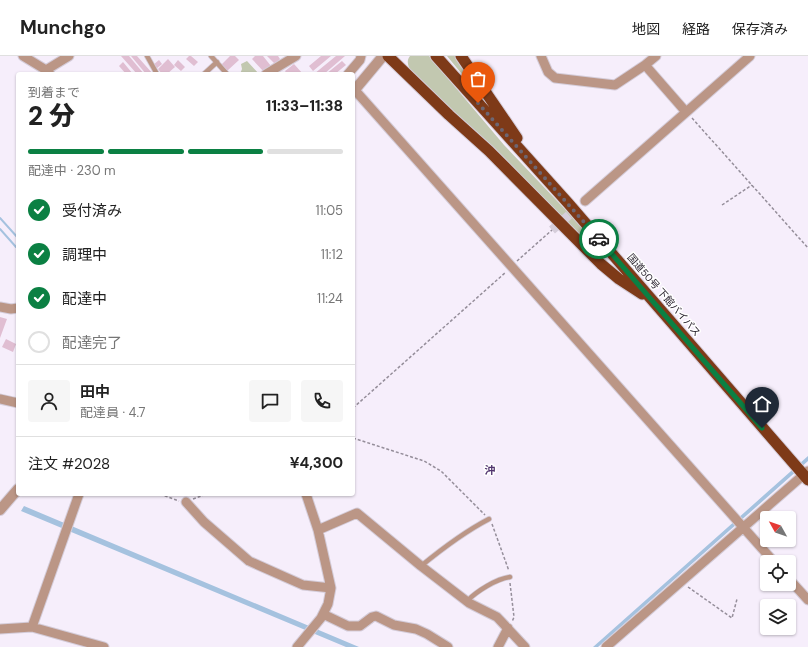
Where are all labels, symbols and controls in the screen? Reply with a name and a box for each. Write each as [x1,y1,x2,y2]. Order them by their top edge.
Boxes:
text: Munchgo [20,15,106,40]
text: 地図 [632,20,660,38]
text: 経路 [682,20,710,38]
text: 保存済み [732,20,788,38]
pin [461,62,495,103]
icon: bag [467,68,489,90]
text: 到着まで [28,84,80,101]
text: 11:33–11:38 [266,96,343,116]
text: 2 分 [28,99,75,133]
text: 配達中 · 230 m [28,162,116,179]
icon: check [28,199,50,221]
text: 受付済み [62,201,122,221]
text: 11:05 [315,202,343,219]
courier [579,219,619,259]
icon: car [588,228,610,250]
icon: check [28,243,50,265]
text: 調理中 [62,245,107,265]
text: 11:12 [321,246,343,263]
street label: 国道50号 下館バイパス [625,251,703,339]
icon: check [28,287,50,309]
text: 配達中 [62,289,107,309]
text: 11:24 [317,290,343,307]
text: 配達完了 [62,333,122,353]
button: person [28,380,70,422]
button: chat [249,380,291,422]
button: phone [301,380,343,422]
text: 田中 [80,382,110,402]
pin [745,387,779,428]
icon: home [751,393,773,415]
text: 配達員 · 4.7 [80,404,146,421]
text: ¥4,300 [290,453,343,473]
text: 注文 #2028 [28,454,110,474]
district label: 沖 [485,463,496,477]
north arrow [760,511,796,547]
map controls [760,511,796,635]
button: locate [760,555,796,591]
button: layers [760,599,796,635]

